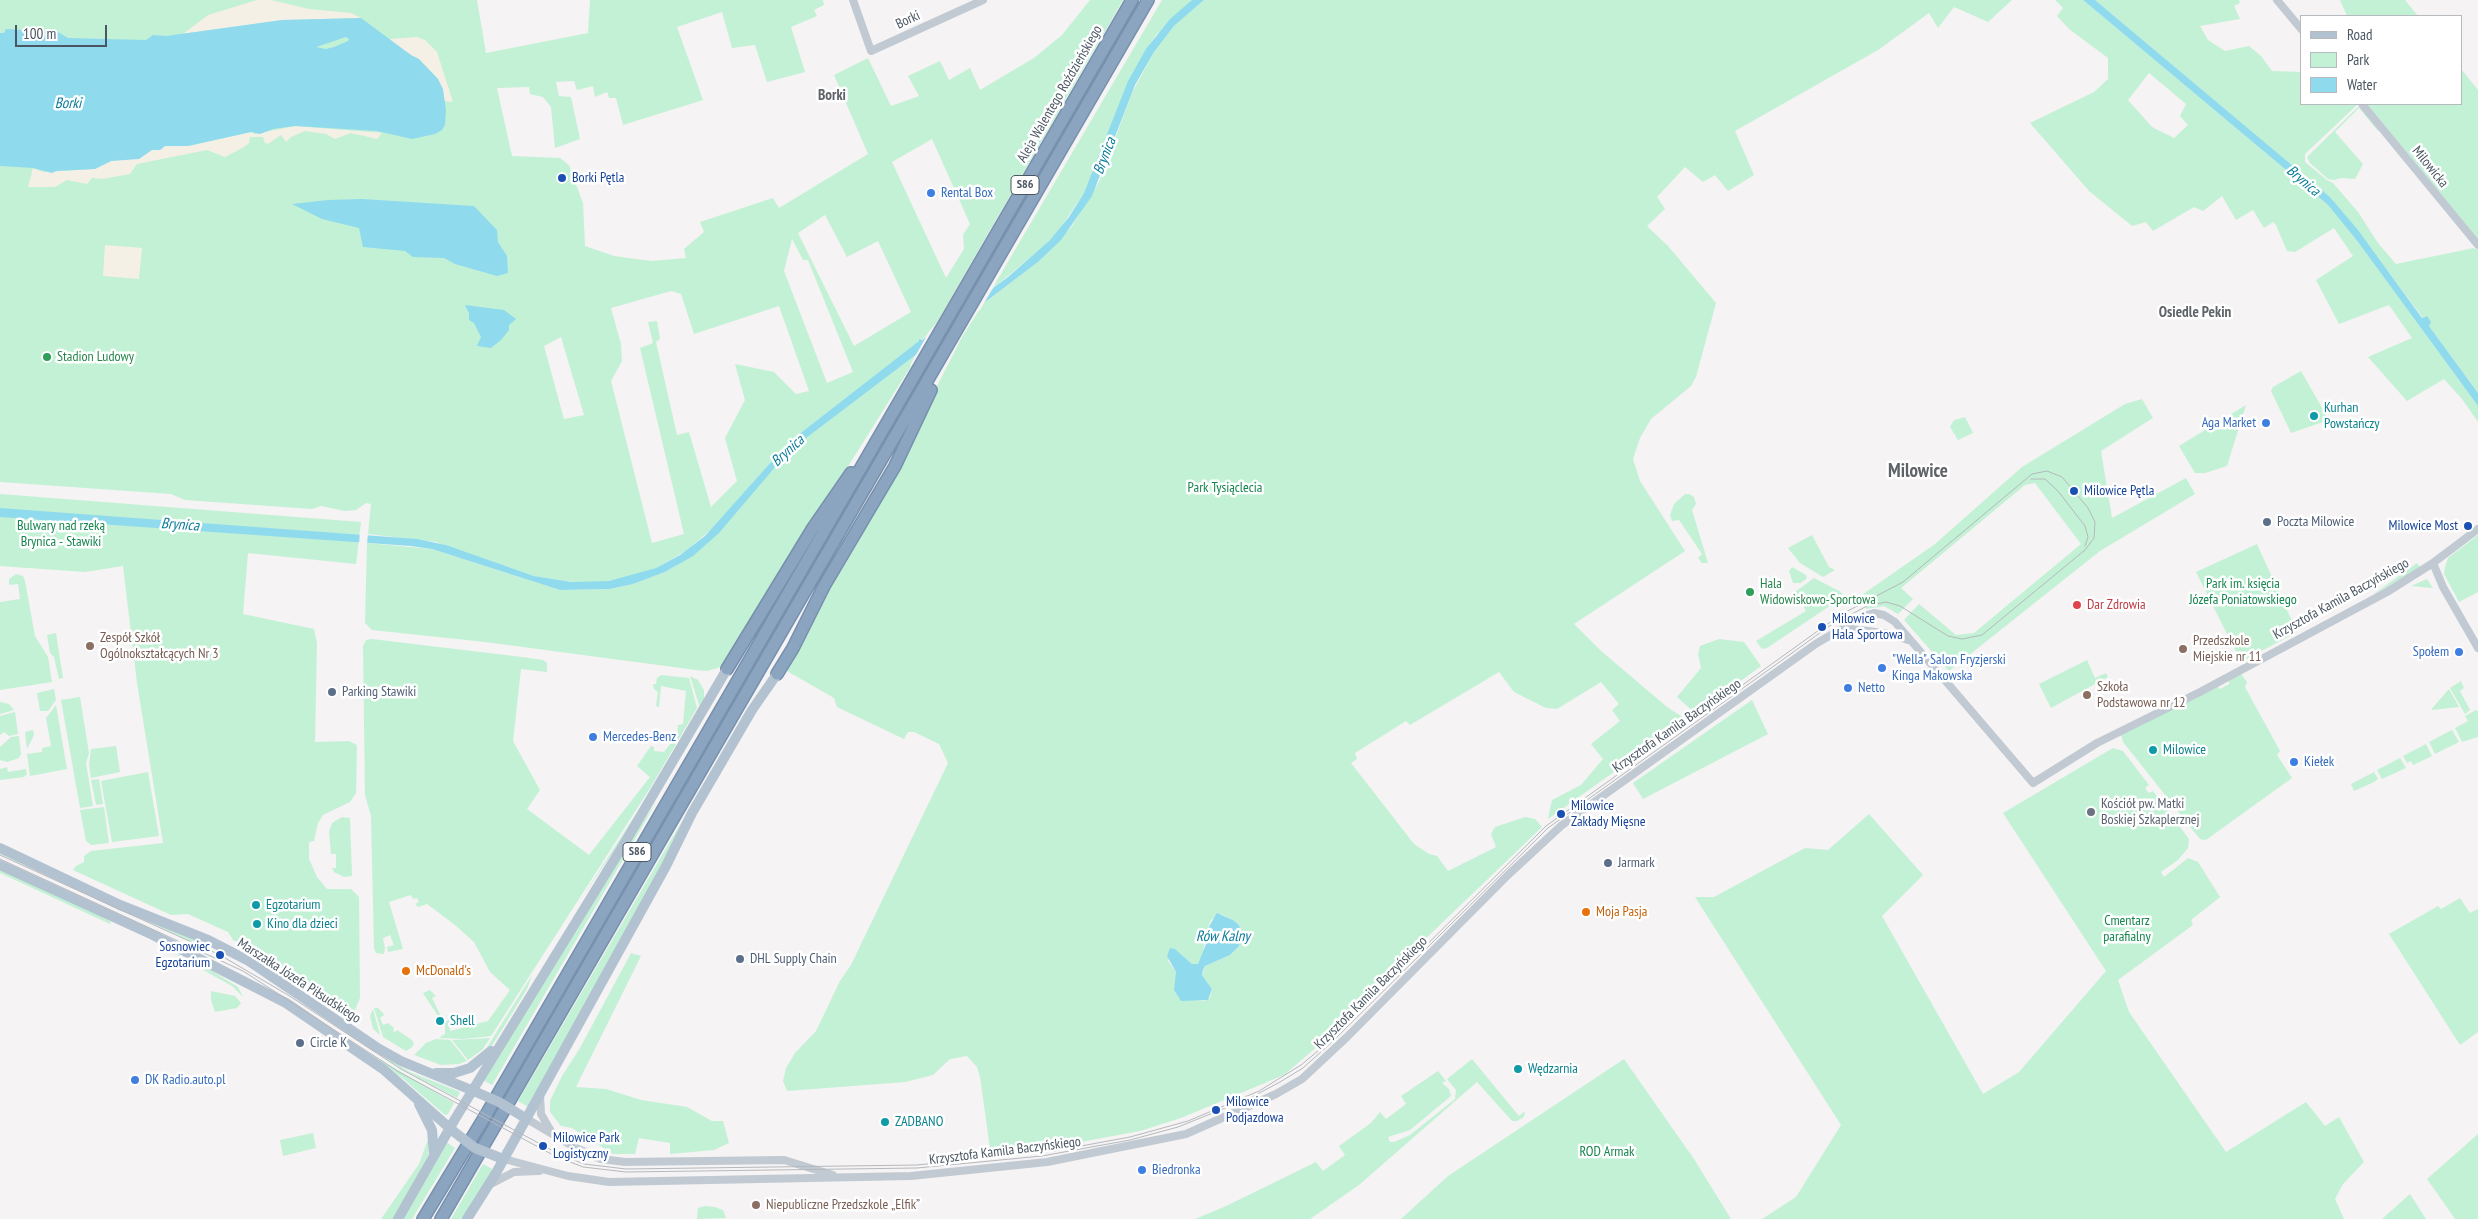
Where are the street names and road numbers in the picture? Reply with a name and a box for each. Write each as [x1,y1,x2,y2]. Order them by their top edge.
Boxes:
street label: Borki [893,7,923,33]
street label: Aleja Walentego Roździeńskiego [1014,22,1106,166]
street label: Milowicka [2408,143,2452,191]
road number: S86 [1011,176,1039,194]
street label: Krzysztofa Kamila Baczyńskiego [2270,555,2412,643]
street label: Krzysztofa Kamila Baczyńskiego [1610,675,1744,777]
road number: S86 [623,842,651,862]
street label: Krzysztofa Kamila Baczyńskiego [1311,933,1431,1053]
street label: Marszałka Józefa Piłsudskiego [234,935,364,1027]
street label: Krzysztofa Kamila Baczyńskiego [928,1133,1082,1169]

